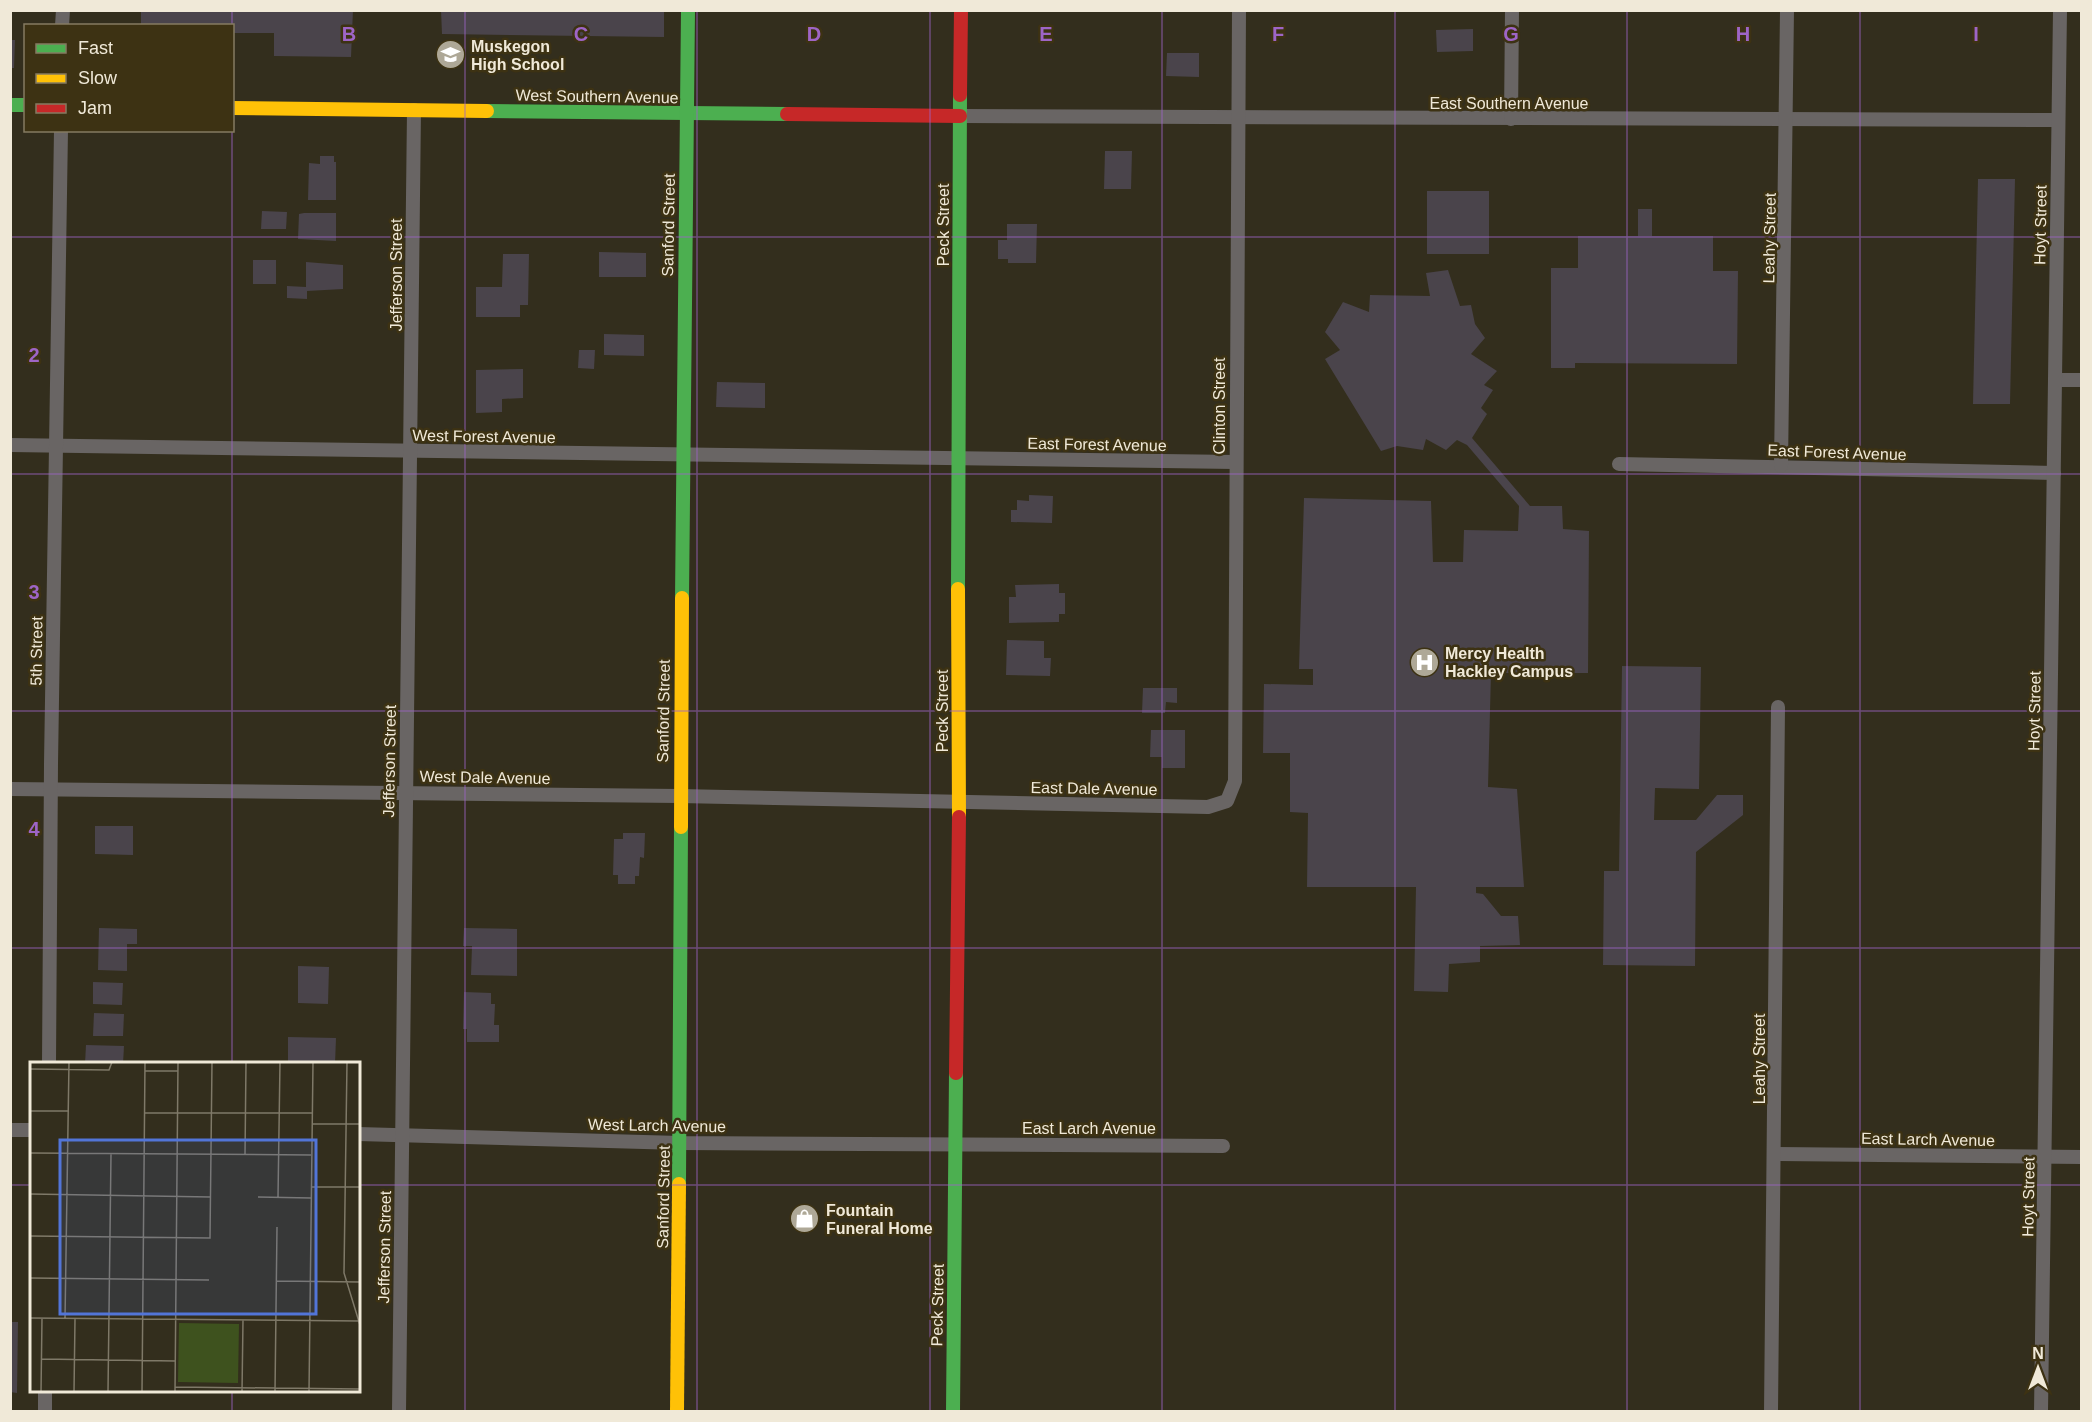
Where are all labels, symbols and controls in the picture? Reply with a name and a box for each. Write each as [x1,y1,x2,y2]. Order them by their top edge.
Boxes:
text: B [342,23,356,45]
text: C [574,23,588,45]
text: D [807,23,821,45]
text: E [1039,23,1053,45]
text: F [1272,23,1284,45]
text: G [1503,23,1519,45]
text: H [1736,23,1750,45]
text: I [1973,23,1979,45]
legend [24,24,234,132]
text: Fast [78,38,113,58]
place label: Muskegon High School [471,38,564,73]
school or university icon: Muskegon High School [434,39,466,71]
text: Slow [78,68,118,88]
street label: West Southern Avenue [515,87,679,106]
street label: East Southern Avenue [1430,95,1589,112]
text: Jam [78,98,112,118]
street label: Sanford Street [659,173,678,277]
street label: Peck Street [935,183,952,266]
street label: Hoyt Street [2031,184,2050,265]
street label: Leahy Street [1760,192,1779,284]
street label: Jefferson Street [388,218,405,331]
text: 2 [28,344,40,366]
street label: Clinton Street [1211,357,1228,454]
street label: West Forest Avenue [412,427,556,446]
street label: East Forest Avenue [1027,435,1167,454]
street label: East Forest Avenue [1767,442,1907,463]
text: 3 [28,581,40,603]
street label: 5th Street [27,616,46,686]
place label: Mercy Health Hackley Campus [1445,645,1573,680]
hospital icon: Mercy Health Hackley Campus [1408,646,1440,678]
street label: Sanford Street [654,659,673,763]
street label: Peck Street [934,669,951,752]
street label: Hoyt Street [2025,670,2044,751]
street label: Jefferson Street [380,704,399,817]
street label: West Dale Avenue [419,768,551,787]
street label: East Dale Avenue [1030,779,1158,798]
text: 4 [28,818,40,840]
street label: Leahy Street [1751,1013,1768,1104]
inset map [30,1062,360,1392]
street label: West Larch Avenue [588,1116,726,1135]
street label: East Larch Avenue [1022,1120,1156,1137]
street label: East Larch Avenue [1861,1130,1995,1149]
street label: Sanford Street [654,1145,673,1249]
street label: Hoyt Street [2019,1156,2038,1237]
street label: Jefferson Street [375,1190,394,1303]
place label: Fountain Funeral Home [826,1202,933,1237]
shop icon: Fountain Funeral Home [789,1203,821,1235]
street label: Peck Street [928,1263,947,1347]
north arrow [2008,1338,2068,1398]
text: N [2032,1345,2044,1362]

